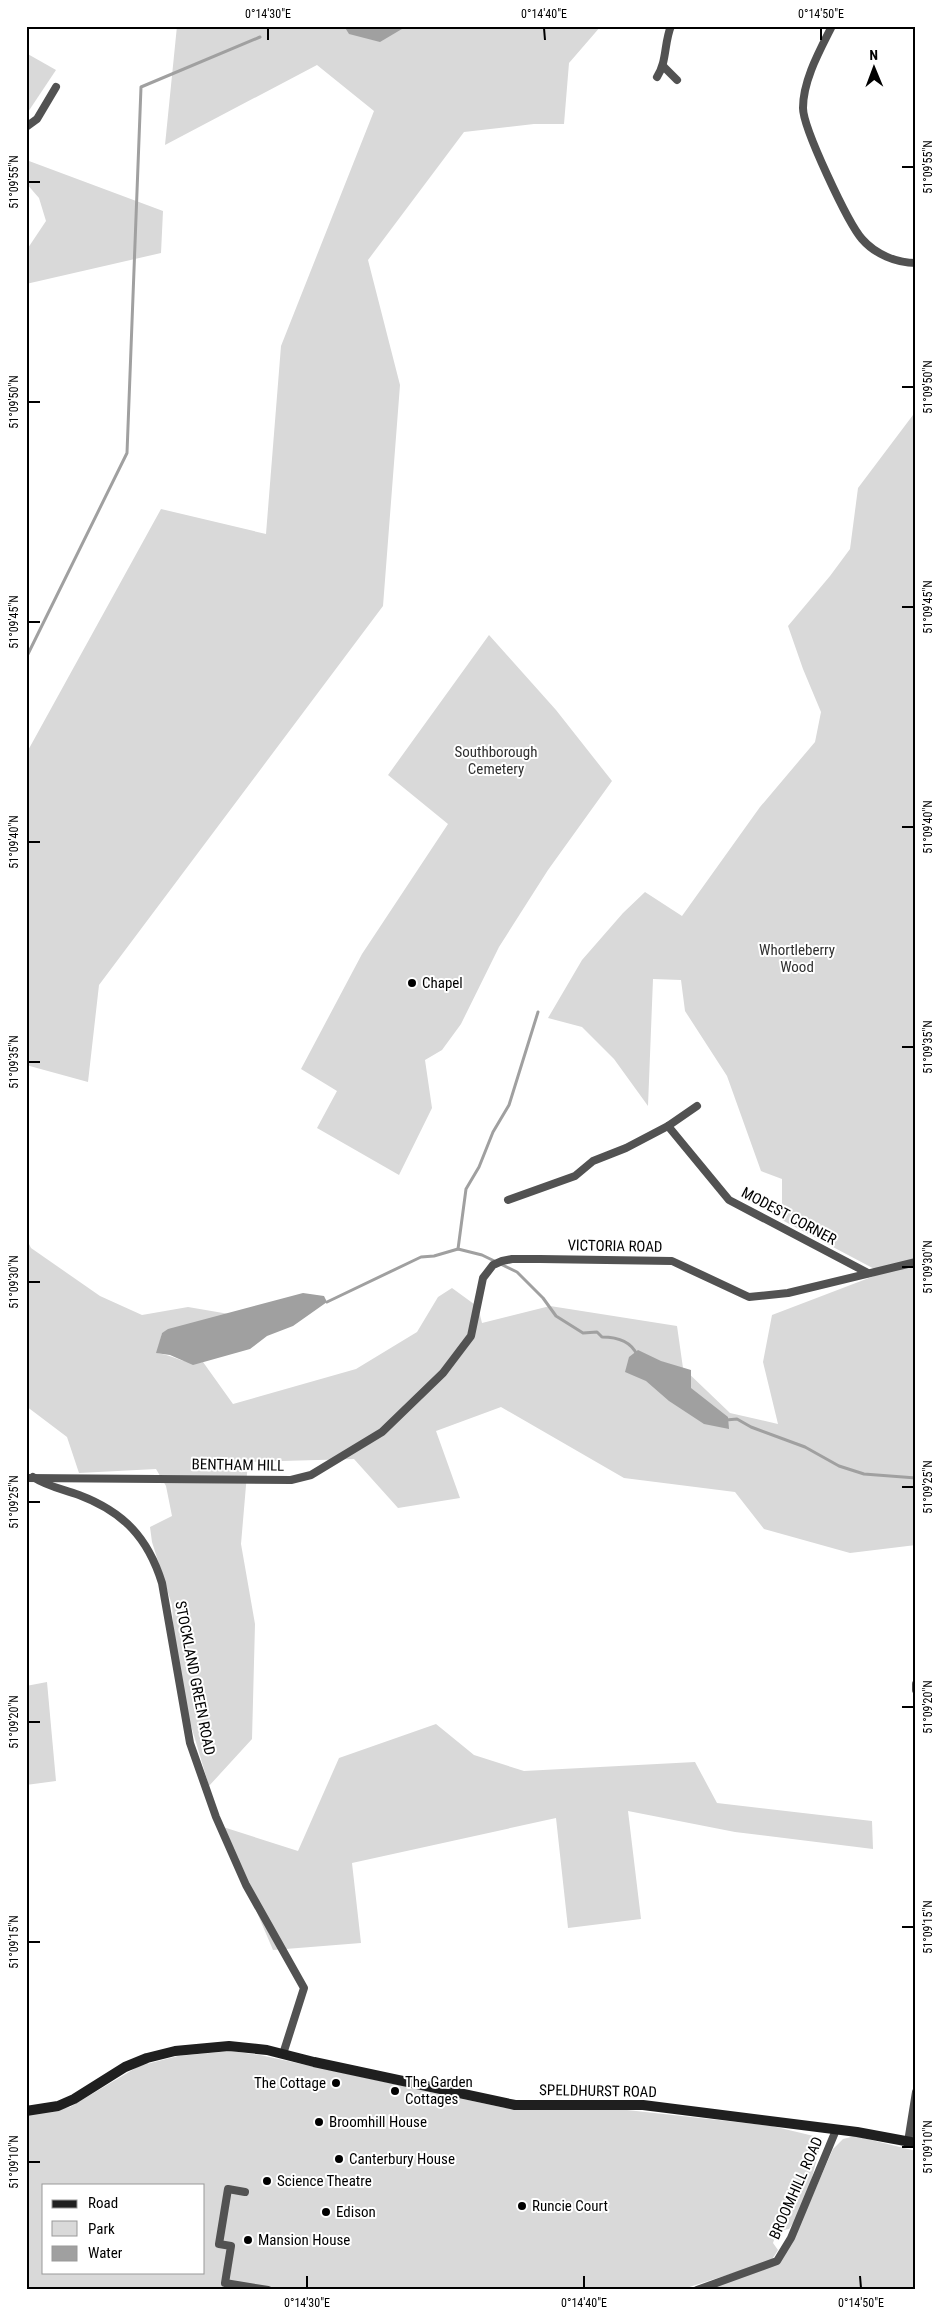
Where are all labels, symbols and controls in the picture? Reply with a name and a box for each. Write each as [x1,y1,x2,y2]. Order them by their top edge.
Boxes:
text: 0°14'30"E [245,7,291,21]
text: 0°14'40"E [521,7,567,21]
text: 0°14'50"E [798,7,844,21]
north arrow [850,42,900,92]
text: N [869,47,878,63]
text: 51°09'55"N [921,140,935,194]
text: 51°09'55"N [7,155,21,209]
text: 51°09'50"N [921,360,935,414]
text: 51°09'50"N [7,375,21,429]
text: 51°09'45"N [921,580,935,634]
text: 51°09'45"N [7,595,21,649]
park label: Southborough Cemetery [454,743,538,778]
text: 51°09'40"N [921,800,935,854]
text: 51°09'40"N [7,815,21,869]
park label: Whortleberry Wood [759,941,835,976]
place label: Chapel [422,974,463,992]
marker: Chapel [406,977,418,989]
text: 51°09'35"N [921,1020,935,1074]
text: 51°09'35"N [7,1035,21,1089]
street label: MODEST CORNER [738,1183,840,1249]
street label: VICTORIA ROAD [567,1236,663,1256]
text: 51°09'30"N [921,1240,935,1294]
text: 51°09'30"N [7,1255,21,1309]
street label: BENTHAM HILL [191,1455,285,1475]
text: 51°09'25"N [921,1460,935,1514]
text: 51°09'25"N [7,1475,21,1529]
street label: STOCKLAND GREEN ROAD [171,1599,219,1757]
text: 51°09'20"N [921,1680,935,1734]
text: 51°09'20"N [7,1695,21,1749]
text: 51°09'15"N [921,1900,935,1954]
text: 51°09'15"N [7,1915,21,1969]
place label: The Garden Cottages [405,2073,473,2108]
place label: The Cottage [254,2074,326,2092]
marker: The Cottage [330,2077,342,2089]
street label: SPELDHURST ROAD [539,2081,657,2101]
marker: The Garden Cottages [389,2085,401,2097]
place label: Broomhill House [329,2113,427,2131]
marker: Broomhill House [313,2116,325,2128]
text: 51°09'10"N [921,2120,935,2174]
street label: BROOMHILL ROAD [765,2134,827,2242]
text: 51°09'10"N [7,2135,21,2189]
place label: Canterbury House [349,2150,455,2168]
marker: Canterbury House [333,2153,345,2165]
place label: Science Theatre [277,2172,372,2190]
marker: Science Theatre [261,2175,273,2187]
legend [42,2184,205,2274]
text: Road [88,2194,118,2212]
place label: Runcie Court [532,2197,608,2215]
marker: Runcie Court [516,2200,528,2212]
place label: Edison [336,2203,376,2221]
marker: Edison [320,2206,332,2218]
text: Park [88,2220,115,2238]
place label: Mansion House [258,2231,350,2249]
marker: Mansion House [242,2234,254,2246]
text: Water [88,2244,123,2262]
text: 0°14'30"E [284,2296,330,2310]
text: 0°14'40"E [561,2296,607,2310]
text: 0°14'50"E [838,2296,884,2310]

